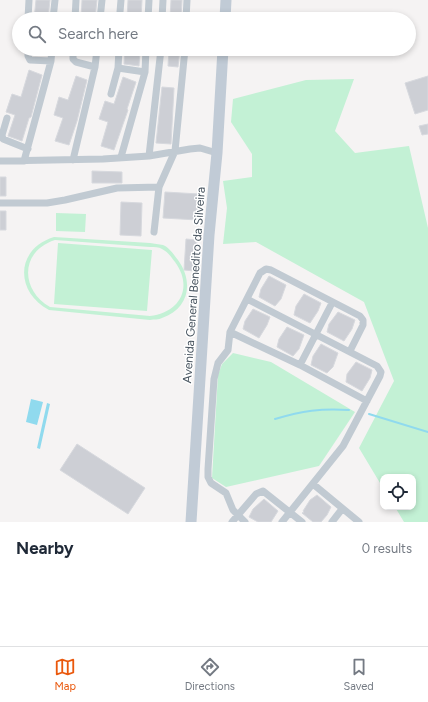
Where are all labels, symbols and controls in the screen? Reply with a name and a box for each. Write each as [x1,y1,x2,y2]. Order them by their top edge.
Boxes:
search box [12,12,416,56]
icon: search [26,23,48,45]
text: Search here [58,25,138,43]
street label: Avenida General Benedito da Silveira [180,186,208,384]
map controls [380,474,416,510]
button: locate [380,474,416,510]
text: Nearby [16,538,74,558]
text: 0 results [362,541,412,556]
tab: Map [54,656,76,693]
tab: Directions [185,656,235,693]
tab: Saved [343,656,374,693]

